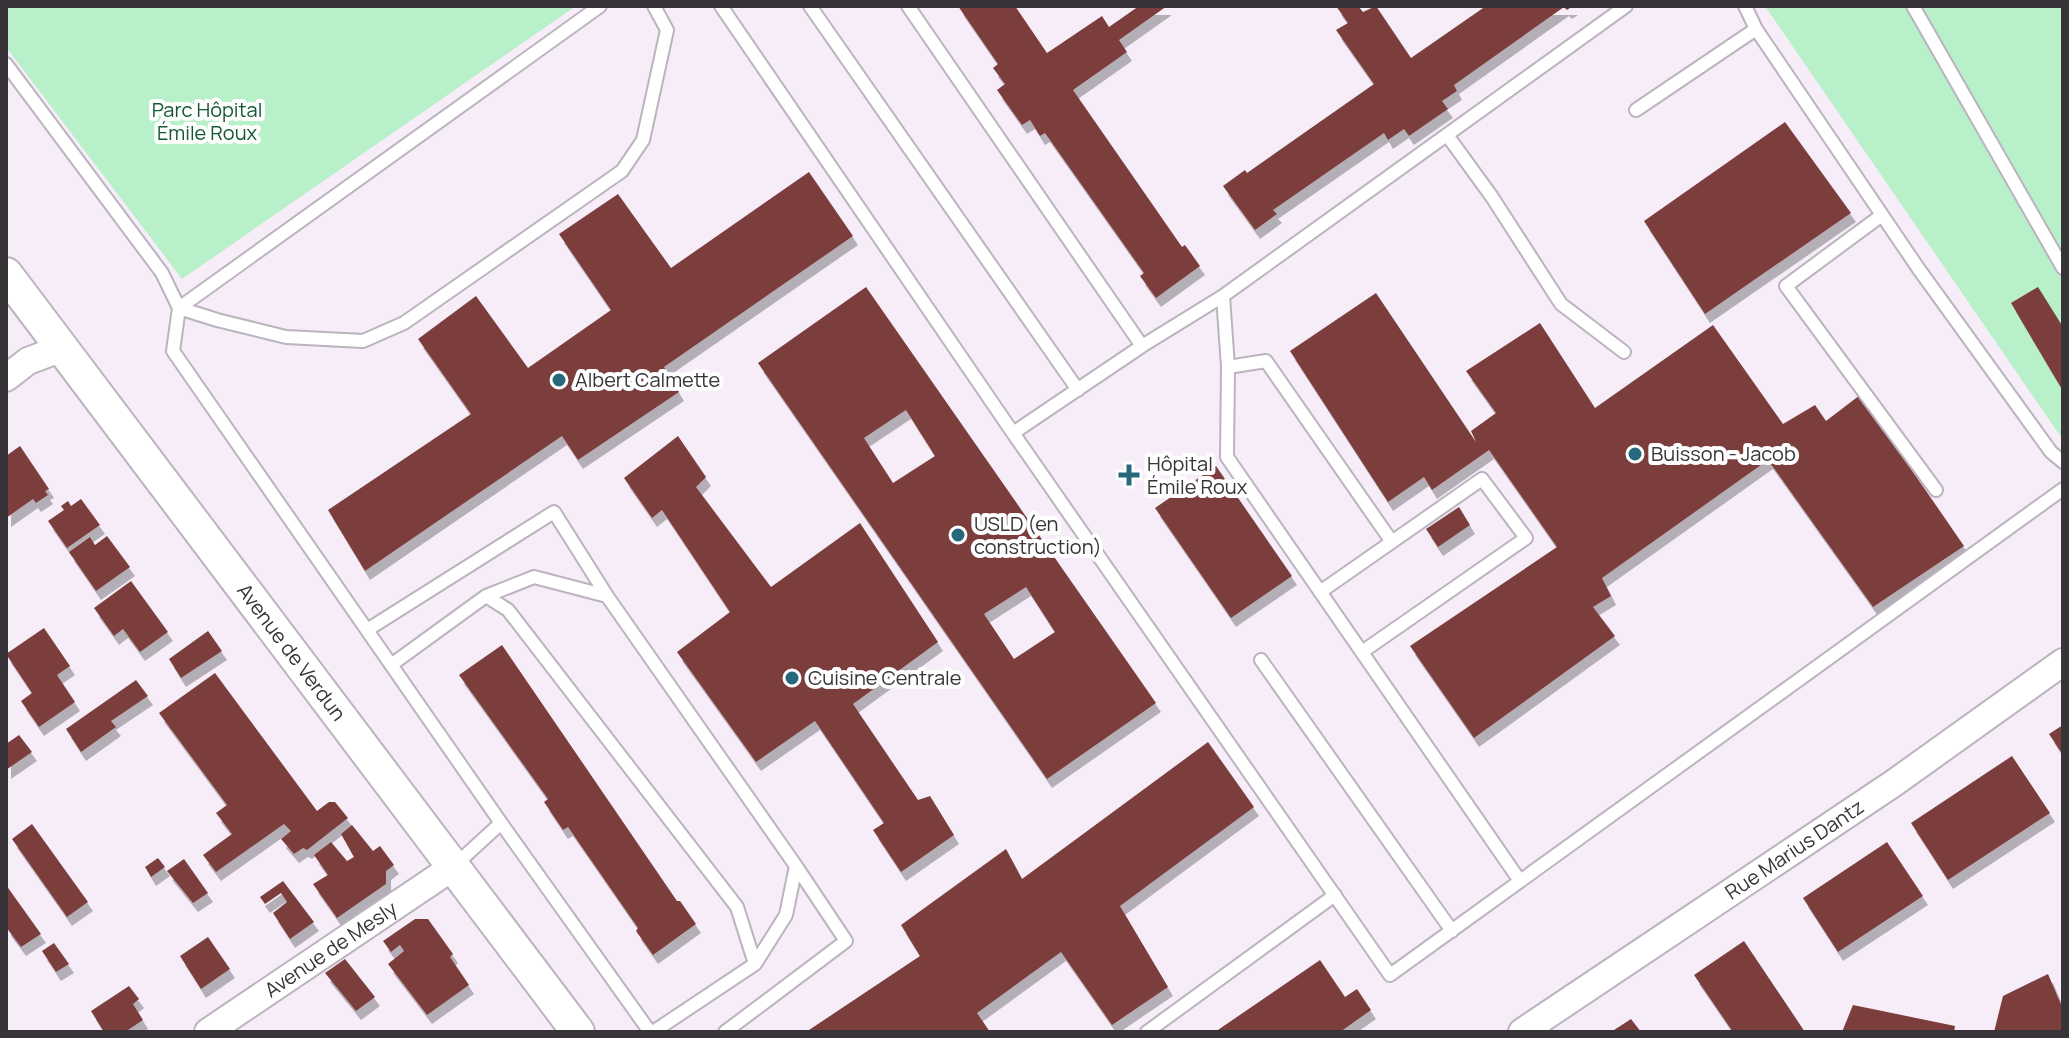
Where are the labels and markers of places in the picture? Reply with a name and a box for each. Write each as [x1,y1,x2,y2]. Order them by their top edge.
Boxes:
place label: Albert Calmette [575,366,720,393]
marker: Albert Calmette [550,371,568,389]
place label: Buisson - Jacob [1651,440,1796,467]
marker: Buisson - Jacob [1626,445,1644,463]
place label: Hôpital Émile Roux [1147,450,1248,500]
marker: Hôpital Émile Roux [1118,464,1140,486]
place label: USLD (en construction) [974,510,1102,560]
marker: USLD (en construction) [949,526,967,544]
place label: Cuisine Centrale [808,664,961,691]
marker: Cuisine Centrale [783,669,801,687]

